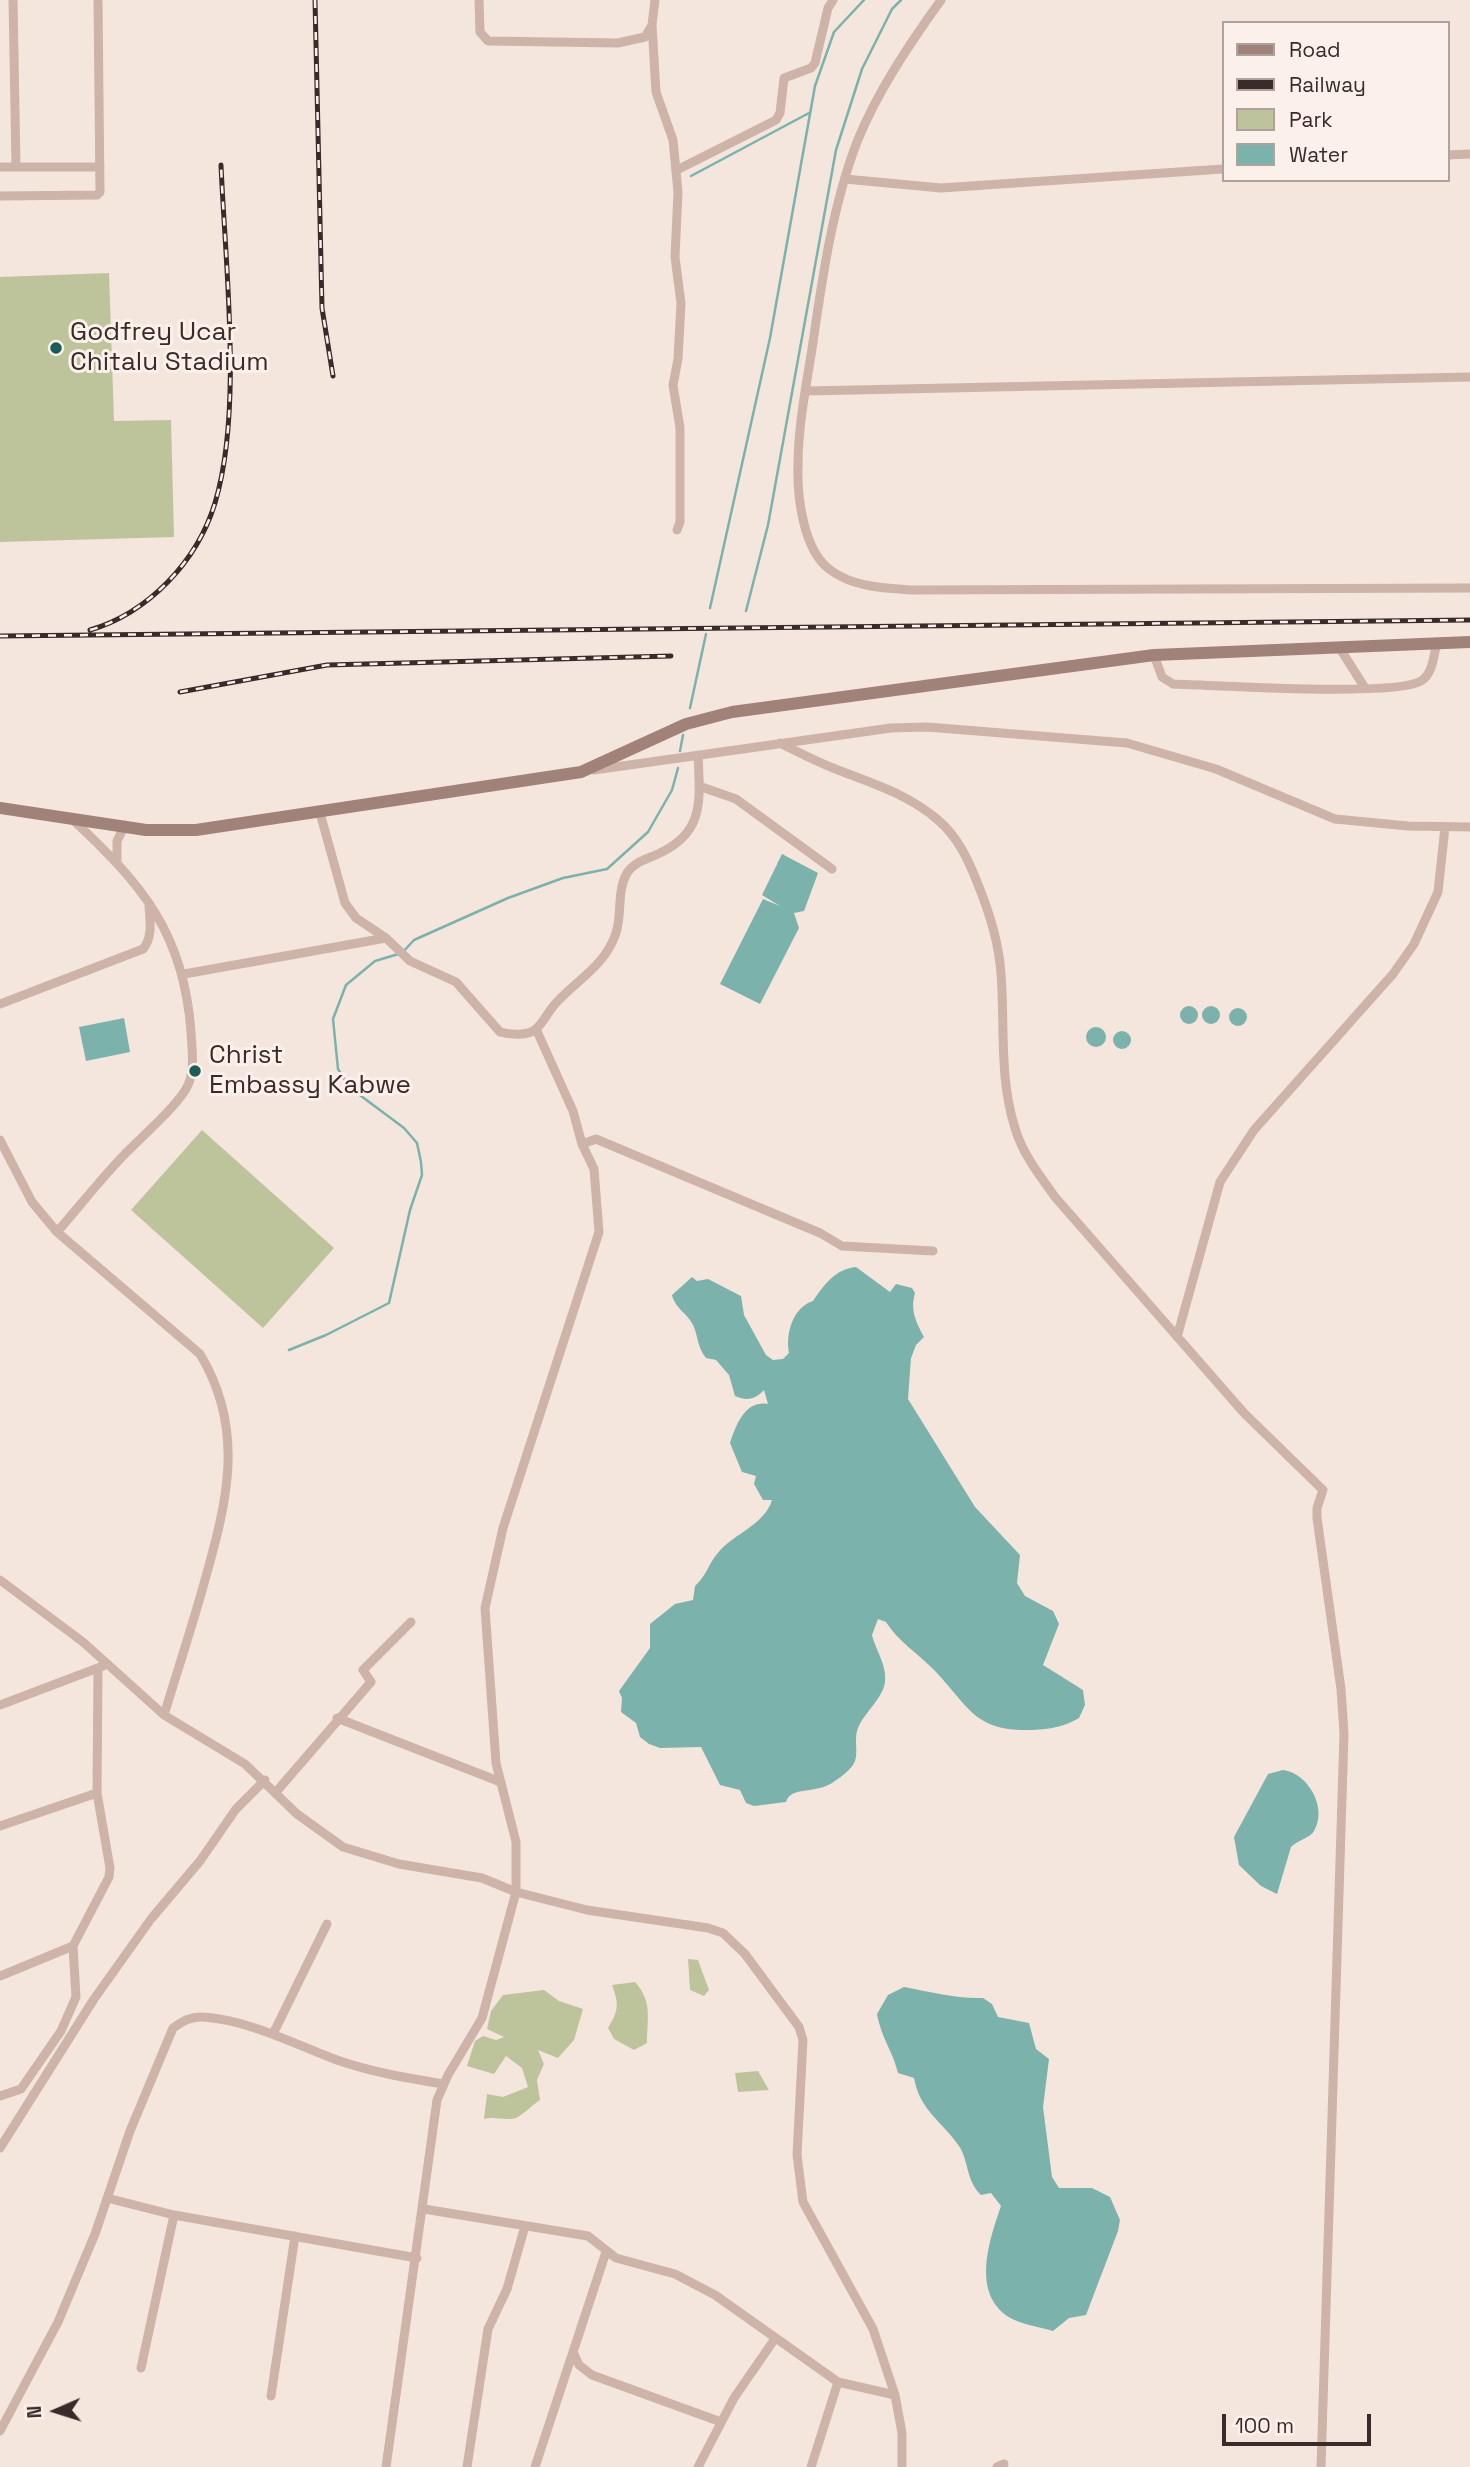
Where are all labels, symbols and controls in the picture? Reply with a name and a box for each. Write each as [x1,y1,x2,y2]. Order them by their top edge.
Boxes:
legend [1222,21,1449,182]
text: Road [1289,36,1341,63]
text: Railway [1289,71,1366,98]
text: Park [1289,106,1333,133]
text: Water [1289,141,1348,168]
place label: Godfrey Ucar Chitalu Stadium [70,317,269,378]
marker: Godfrey Ucar Chitalu Stadium [48,340,64,356]
place label: Christ Embassy Kabwe [209,1040,411,1102]
marker: Christ Embassy Kabwe [187,1063,203,1079]
north arrow [21,2376,91,2446]
scale bar [1225,2400,1374,2444]
text: N [22,2405,47,2419]
text: 100 m [1235,2412,1294,2439]

